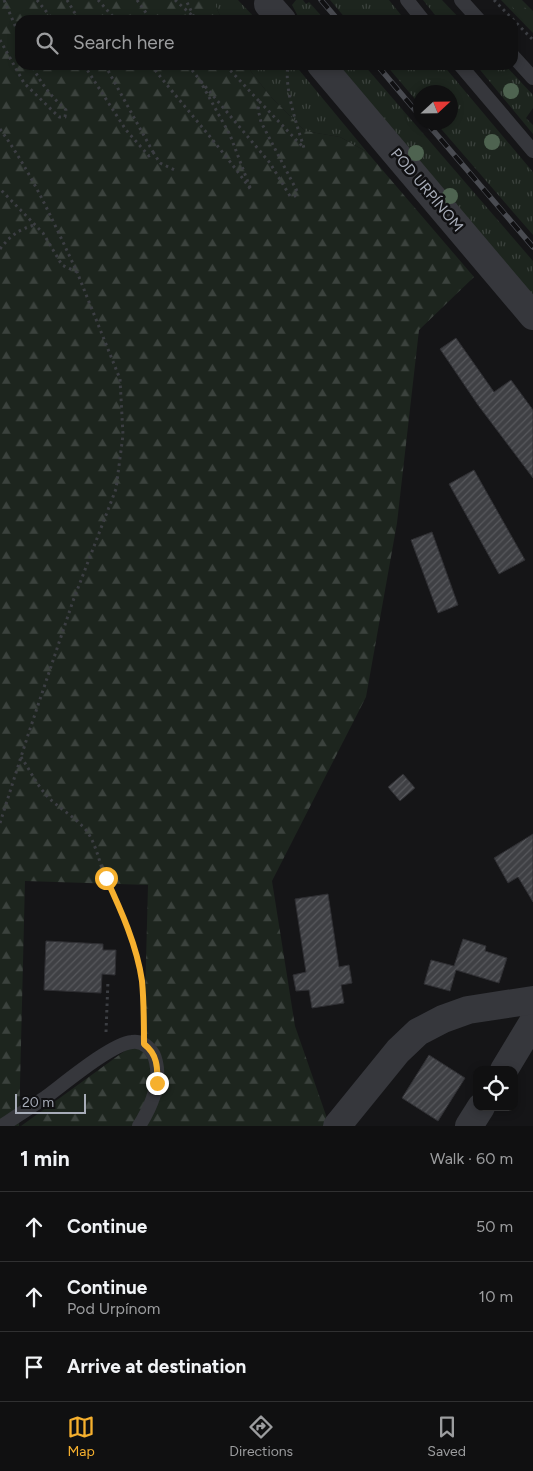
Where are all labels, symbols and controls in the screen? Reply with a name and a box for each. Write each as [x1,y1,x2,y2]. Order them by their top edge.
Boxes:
search box [15,15,518,70]
icon: search [33,29,61,57]
text: Search here [73,31,175,54]
north arrow [413,85,458,130]
street label: POD URPÍNOM [387,145,467,235]
route start [95,867,118,890]
map controls [473,1066,518,1111]
button: locate [473,1066,518,1111]
route end [146,1072,169,1095]
scale bar [15,1091,86,1114]
text: 20 m [22,1094,54,1111]
text: 1 min [20,1146,70,1171]
text: Walk · 60 m [430,1149,513,1168]
icon: ahead [20,1213,48,1241]
text: Continue [67,1215,147,1238]
text: 50 m [476,1217,513,1236]
text: Continue [67,1276,147,1299]
icon: ahead [20,1283,48,1311]
text: 10 m [479,1287,513,1306]
text: Pod Urpínom [67,1299,160,1318]
icon: arrive [20,1353,48,1381]
text: Arrive at destination [67,1355,246,1378]
tab: Map [67,1413,95,1460]
tab: Directions [229,1413,293,1460]
tab: Saved [427,1413,466,1460]

